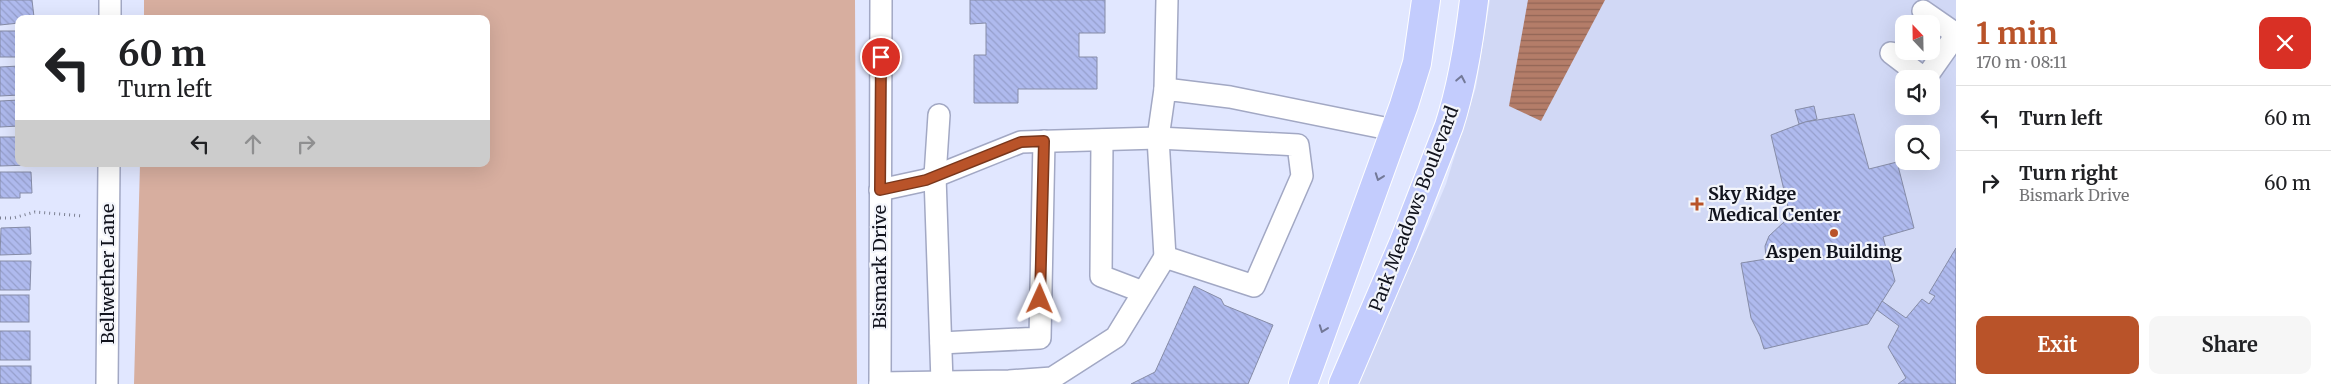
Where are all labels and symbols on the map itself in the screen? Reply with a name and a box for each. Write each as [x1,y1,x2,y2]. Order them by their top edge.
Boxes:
north arrow [1895,15,1940,60]
pin [860,36,902,78]
one-way arrow [1455,74,1465,83]
street label: Park Meadows Boulevard [1364,103,1463,315]
one-way arrow [1375,172,1385,181]
place label: Sky Ridge Medical Center [1708,182,1841,226]
marker: Sky Ridge Medical Center [1690,197,1704,211]
street label: Bellwether Lane [96,204,119,344]
street label: Bismark Drive [868,205,891,329]
marker: Aspen Building [1828,227,1840,239]
place label: Aspen Building [1765,240,1902,263]
position arrow [1013,272,1065,324]
one-way arrow [1319,325,1329,333]

